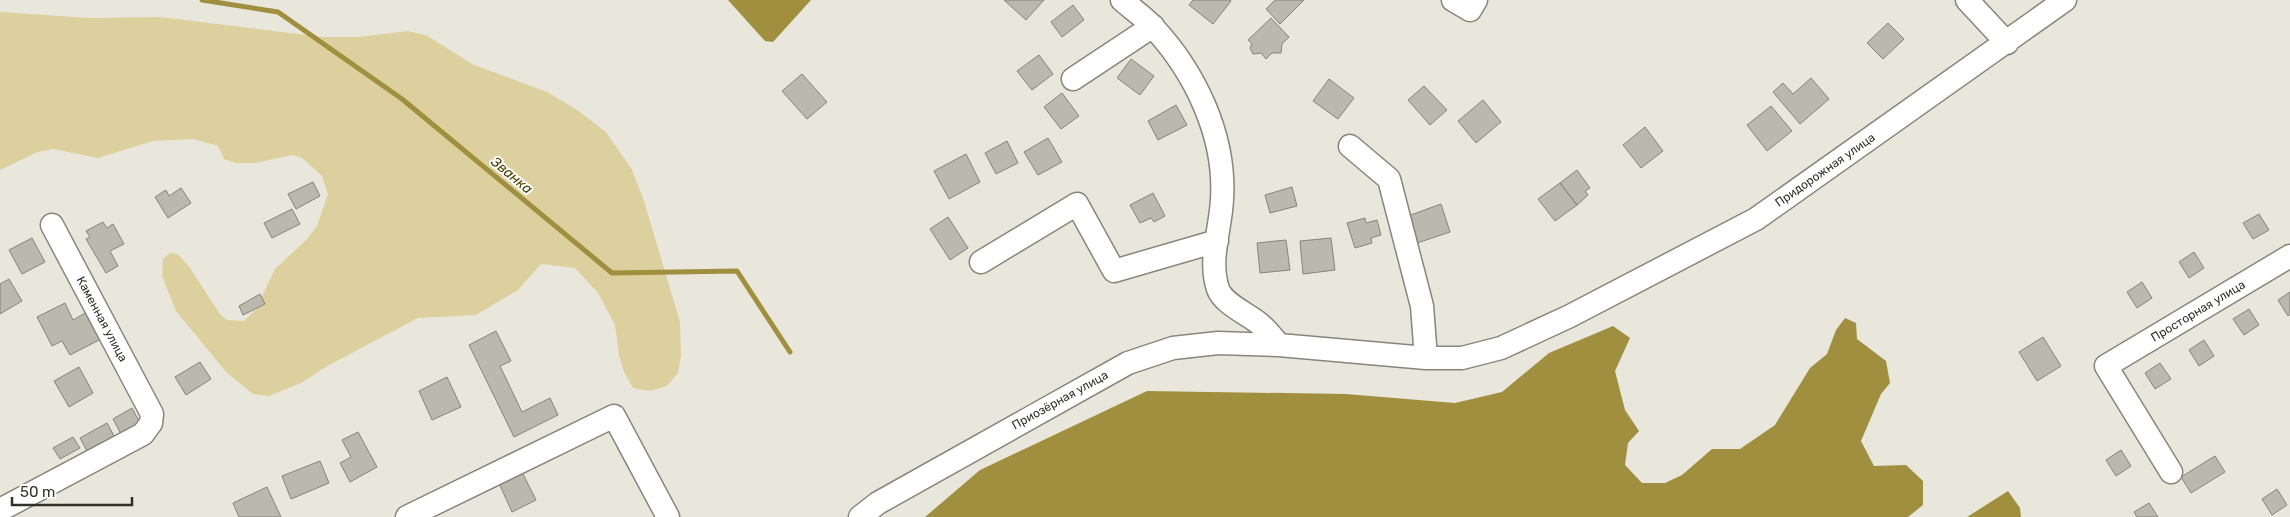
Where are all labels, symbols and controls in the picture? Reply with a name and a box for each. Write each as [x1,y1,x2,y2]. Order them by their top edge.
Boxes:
street label: Придорожная улица [1772,130,1878,210]
water label: Званка [487,153,536,198]
street label: Каменная улица [74,274,130,364]
street label: Просторная улица [2148,277,2248,345]
street label: Приозёрная улица [1009,368,1111,432]
scale bar [12,474,132,506]
text: 50 m [20,483,55,501]

